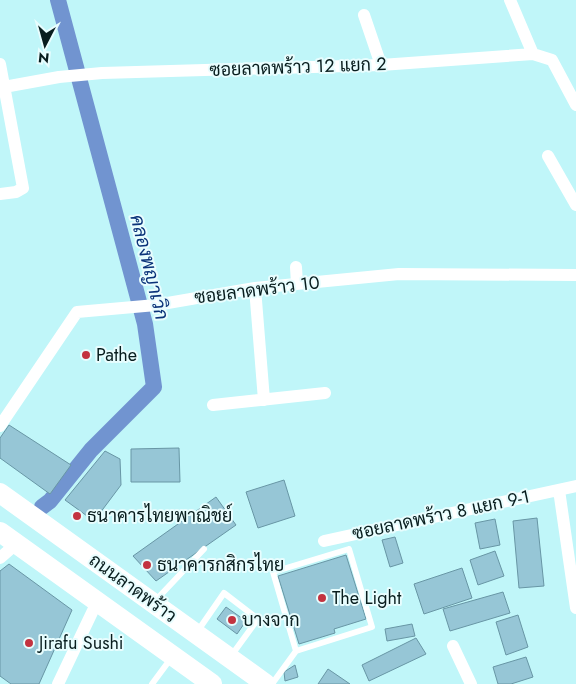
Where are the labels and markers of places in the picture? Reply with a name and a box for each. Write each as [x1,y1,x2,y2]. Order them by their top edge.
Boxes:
place label: Pathe [96,342,137,368]
marker: Pathe [80,349,92,361]
place label: ธนาคารไทยพาณิชย์ [87,503,232,529]
marker: ธนาคารไทยพาณิชย์ [71,510,83,522]
place label: ธนาคารกสิกรไทย [157,552,284,578]
marker: ธนาคารกสิกรไทย [141,559,153,571]
place label: The Light [332,585,402,611]
marker: The Light [316,592,328,604]
place label: บางจาก [242,607,300,633]
marker: บางจาก [226,614,238,626]
place label: Jirafu Sushi [37,630,124,656]
marker: Jirafu Sushi [23,637,35,649]

